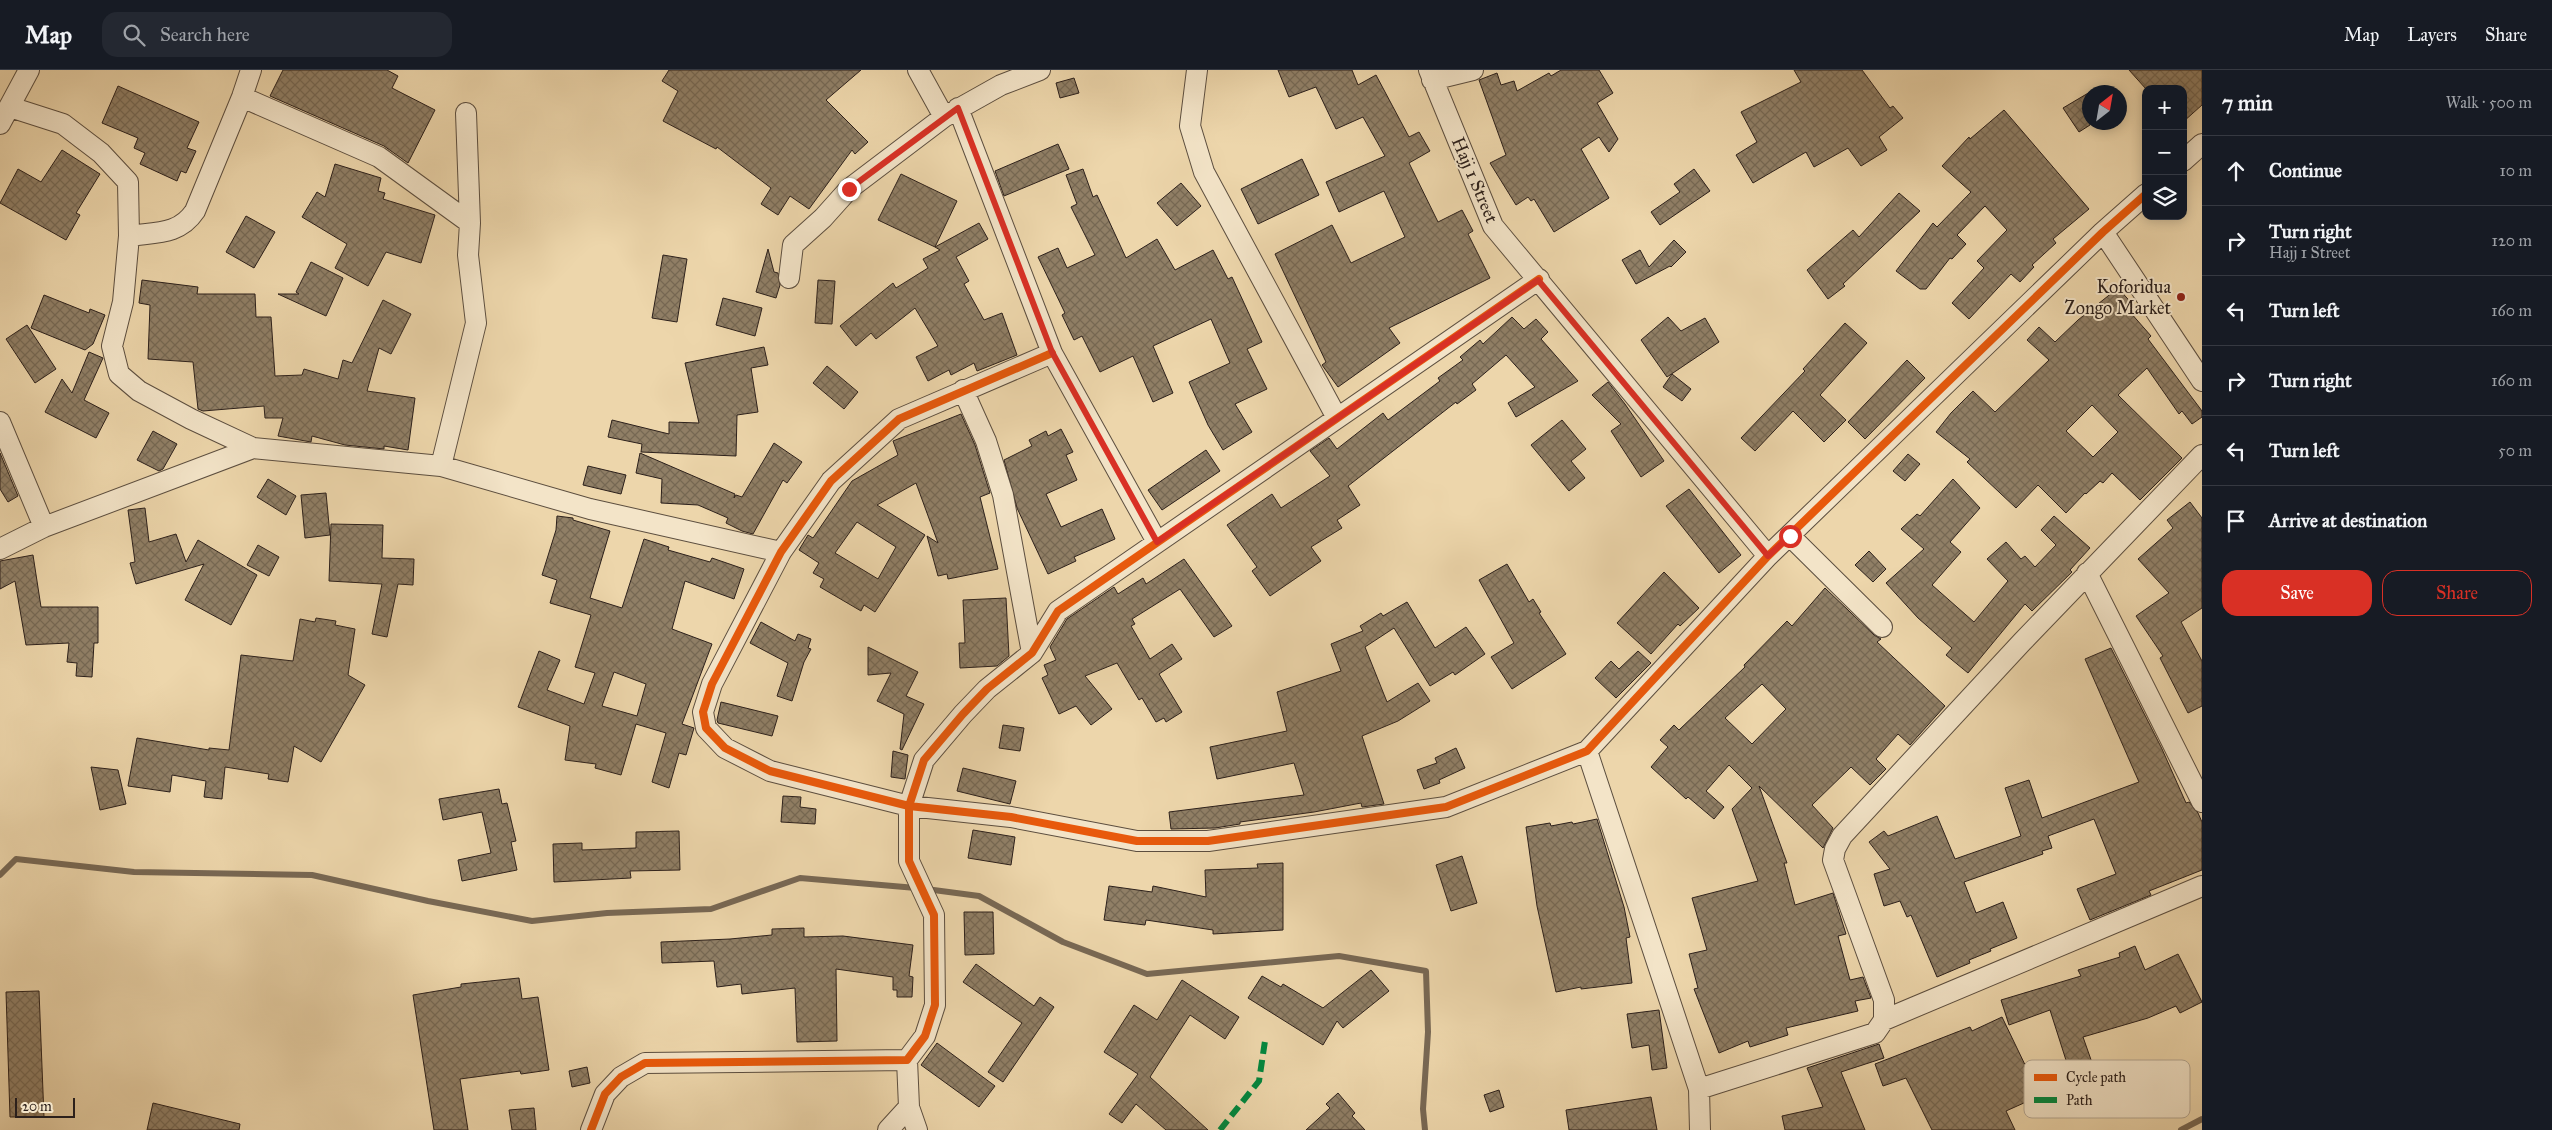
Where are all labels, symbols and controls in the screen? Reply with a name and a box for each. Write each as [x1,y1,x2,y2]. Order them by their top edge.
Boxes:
search box [102,12,452,57]
text: Map [25,20,72,50]
icon: search [120,21,148,49]
text: Search here [160,23,250,46]
text: Map [2344,24,2379,46]
text: Layers [2407,24,2457,46]
text: Share [2485,24,2527,46]
north arrow [2082,85,2127,130]
map controls [2142,85,2187,220]
button: + [2142,85,2187,130]
text: 7 min [2222,90,2273,116]
text: Walk · 500 m [2446,93,2532,112]
button: − [2142,130,2187,175]
street label: Hajj 1 Street [1447,134,1503,227]
icon: ahead [2222,157,2250,185]
text: Continue [2269,159,2342,182]
text: 10 m [2500,161,2532,180]
button: layers [2142,175,2187,220]
route end [838,178,861,201]
text: Turn right [2269,220,2352,243]
icon: right [2222,227,2250,255]
text: 120 m [2492,231,2532,250]
text: Hajj 1 Street [2269,243,2350,262]
place label: Koforidua Zongo Market [2064,276,2172,320]
marker: Koforidua Zongo Market [2175,291,2187,303]
icon: left [2222,297,2250,325]
text: Turn left [2269,299,2339,322]
text: 160 m [2491,301,2532,320]
icon: right [2222,367,2250,395]
text: Turn right [2269,369,2352,392]
text: 160 m [2491,371,2532,390]
icon: left [2222,437,2250,465]
text: Turn left [2269,439,2339,462]
text: 50 m [2498,441,2532,460]
icon: arrive [2222,507,2250,535]
text: Arrive at destination [2269,509,2427,532]
route start [1779,525,1802,548]
button: Save [2222,570,2372,616]
button: Share [2382,570,2532,616]
legend [2024,1060,2190,1118]
text: Cycle path [2066,1069,2126,1086]
text: Path [2066,1092,2093,1109]
scale bar [15,1095,75,1118]
text: 20 m [22,1098,52,1115]

